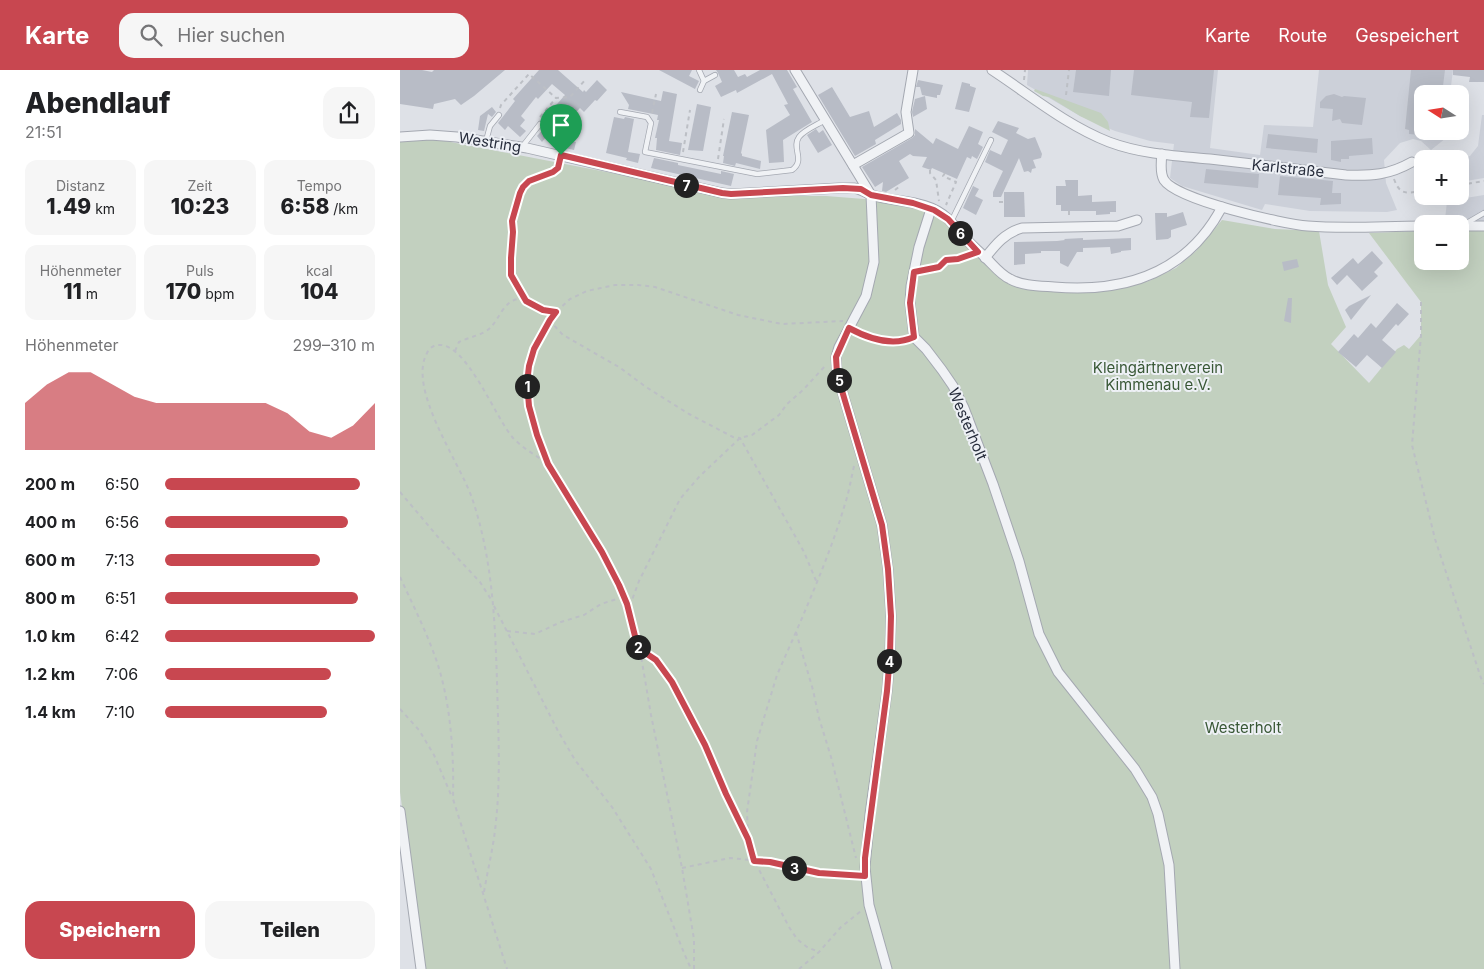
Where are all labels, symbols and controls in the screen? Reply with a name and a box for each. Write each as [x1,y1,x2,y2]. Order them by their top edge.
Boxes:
search box [119,13,469,58]
text: Karte [25,21,89,50]
icon: search [137,21,165,49]
text: Hier suchen [177,24,285,47]
text: Karte [1205,25,1250,46]
text: Route [1278,25,1327,46]
text: Gespeichert [1355,25,1459,46]
north arrow [1414,85,1469,140]
map controls [1414,85,1469,270]
text: Abendlauf [25,86,171,120]
button: share [323,87,375,139]
pin [540,104,582,155]
icon: arrive [547,111,575,139]
text: 21:51 [25,122,62,142]
street label: Westring [457,128,523,156]
button: + [1414,150,1469,205]
street label: Karlstraße [1251,155,1325,181]
pin: 7 [674,172,698,198]
text: Distanz [56,177,105,194]
text: Zeit [188,177,212,194]
text: Tempo [297,177,342,194]
text: 7 [682,177,691,194]
text: 1.49 [46,194,91,219]
text: 10:23 [171,194,229,219]
text: 6:58 [280,194,329,219]
text: km [91,200,115,217]
text: /km [329,200,358,217]
button: − [1414,215,1469,270]
pin: 6 [948,220,972,246]
text: 6 [956,225,965,242]
text: Höhenmeter [40,262,122,279]
text: Puls [186,262,214,279]
text: kcal [306,262,333,279]
text: 11 [63,279,82,304]
text: 170 [165,279,201,304]
text: 104 [300,279,338,304]
text: m [82,285,98,302]
text: bpm [201,285,235,302]
text: Höhenmeter [25,335,119,355]
text: 299–310 m [292,335,375,355]
park label: Kleingärtnerverein Kimmenau e.V. [1093,358,1223,394]
pin: 5 [826,368,852,392]
text: 5 [835,372,844,389]
pin: 1 [514,374,540,398]
text: 1 [524,378,531,395]
street label: Westerholt [944,385,992,463]
text: 200 m [25,474,75,494]
text: 6:50 [105,474,139,494]
text: 400 m [25,512,76,532]
text: 6:56 [105,512,139,532]
text: 600 m [25,550,75,570]
text: 7:13 [105,550,135,570]
text: 800 m [25,588,75,608]
text: 6:51 [105,588,136,608]
text: 1.0 km [25,626,75,646]
text: 6:42 [105,626,140,646]
pin: 2 [626,634,650,660]
text: 2 [634,639,643,656]
pin: 4 [876,648,902,674]
text: 4 [885,653,894,670]
text: 1.2 km [25,664,75,684]
text: 7:06 [105,664,138,684]
text: 1.4 km [25,702,76,722]
text: 7:10 [105,702,135,722]
park label: Westerholt [1205,718,1281,737]
pin: 3 [782,856,806,880]
text: 3 [790,860,799,877]
button: Speichern [25,901,195,959]
button: Teilen [205,901,375,959]

